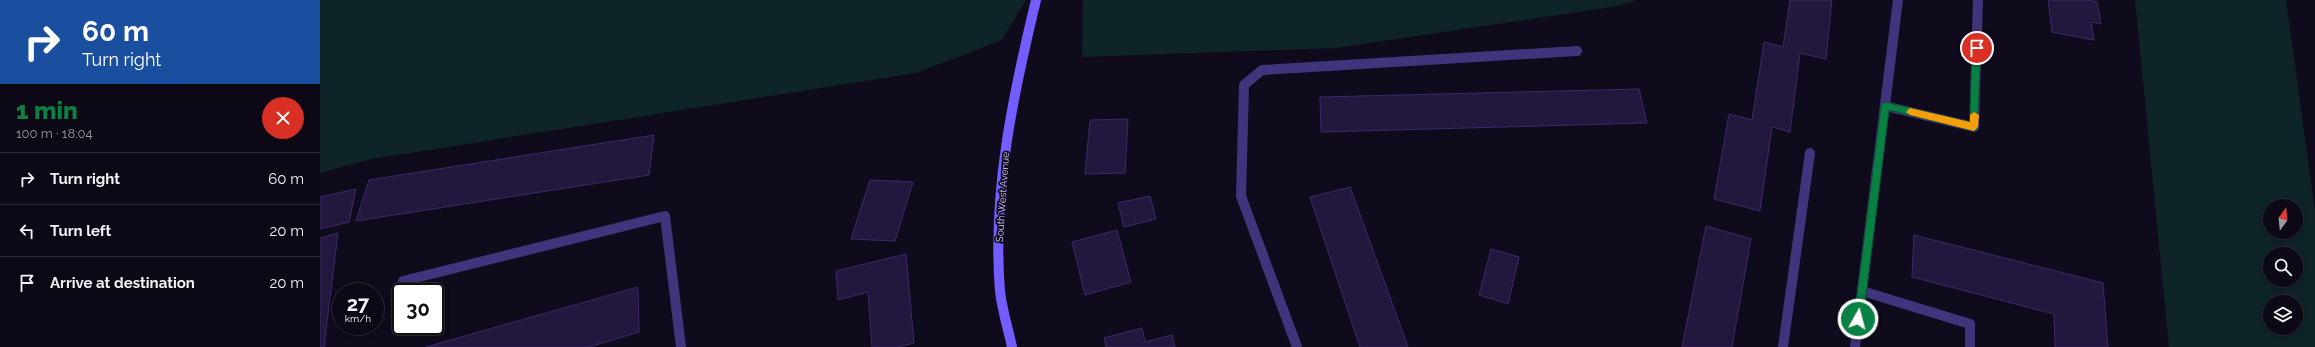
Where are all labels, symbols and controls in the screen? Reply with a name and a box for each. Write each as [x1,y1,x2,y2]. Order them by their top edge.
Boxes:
text: 60 m [82,15,149,48]
icon: right [16,16,68,68]
pin [1960,31,1994,65]
icon: arrive [1966,37,1988,59]
text: Turn right [82,49,161,70]
text: 1 min [16,96,78,125]
button: close [262,97,304,139]
text: 100 m · 18:04 [16,126,93,141]
street label: South West Avenue [994,151,1011,243]
icon: right [16,168,38,190]
text: Turn right [50,170,120,188]
text: 60 m [268,170,304,188]
north arrow [2263,199,2303,239]
map controls [2263,199,2303,335]
icon: left [16,220,38,242]
text: Turn left [50,222,111,240]
text: 20 m [269,222,304,240]
button: search [2263,247,2303,287]
icon: arrive [16,272,38,294]
text: Arrive at destination [50,274,195,292]
text: 20 m [269,274,304,292]
speed limit sign: 30 [392,283,444,335]
text: 27 [347,292,369,316]
button: layers [2263,295,2303,335]
position arrow [1837,298,1879,340]
text: km/h [345,313,371,324]

